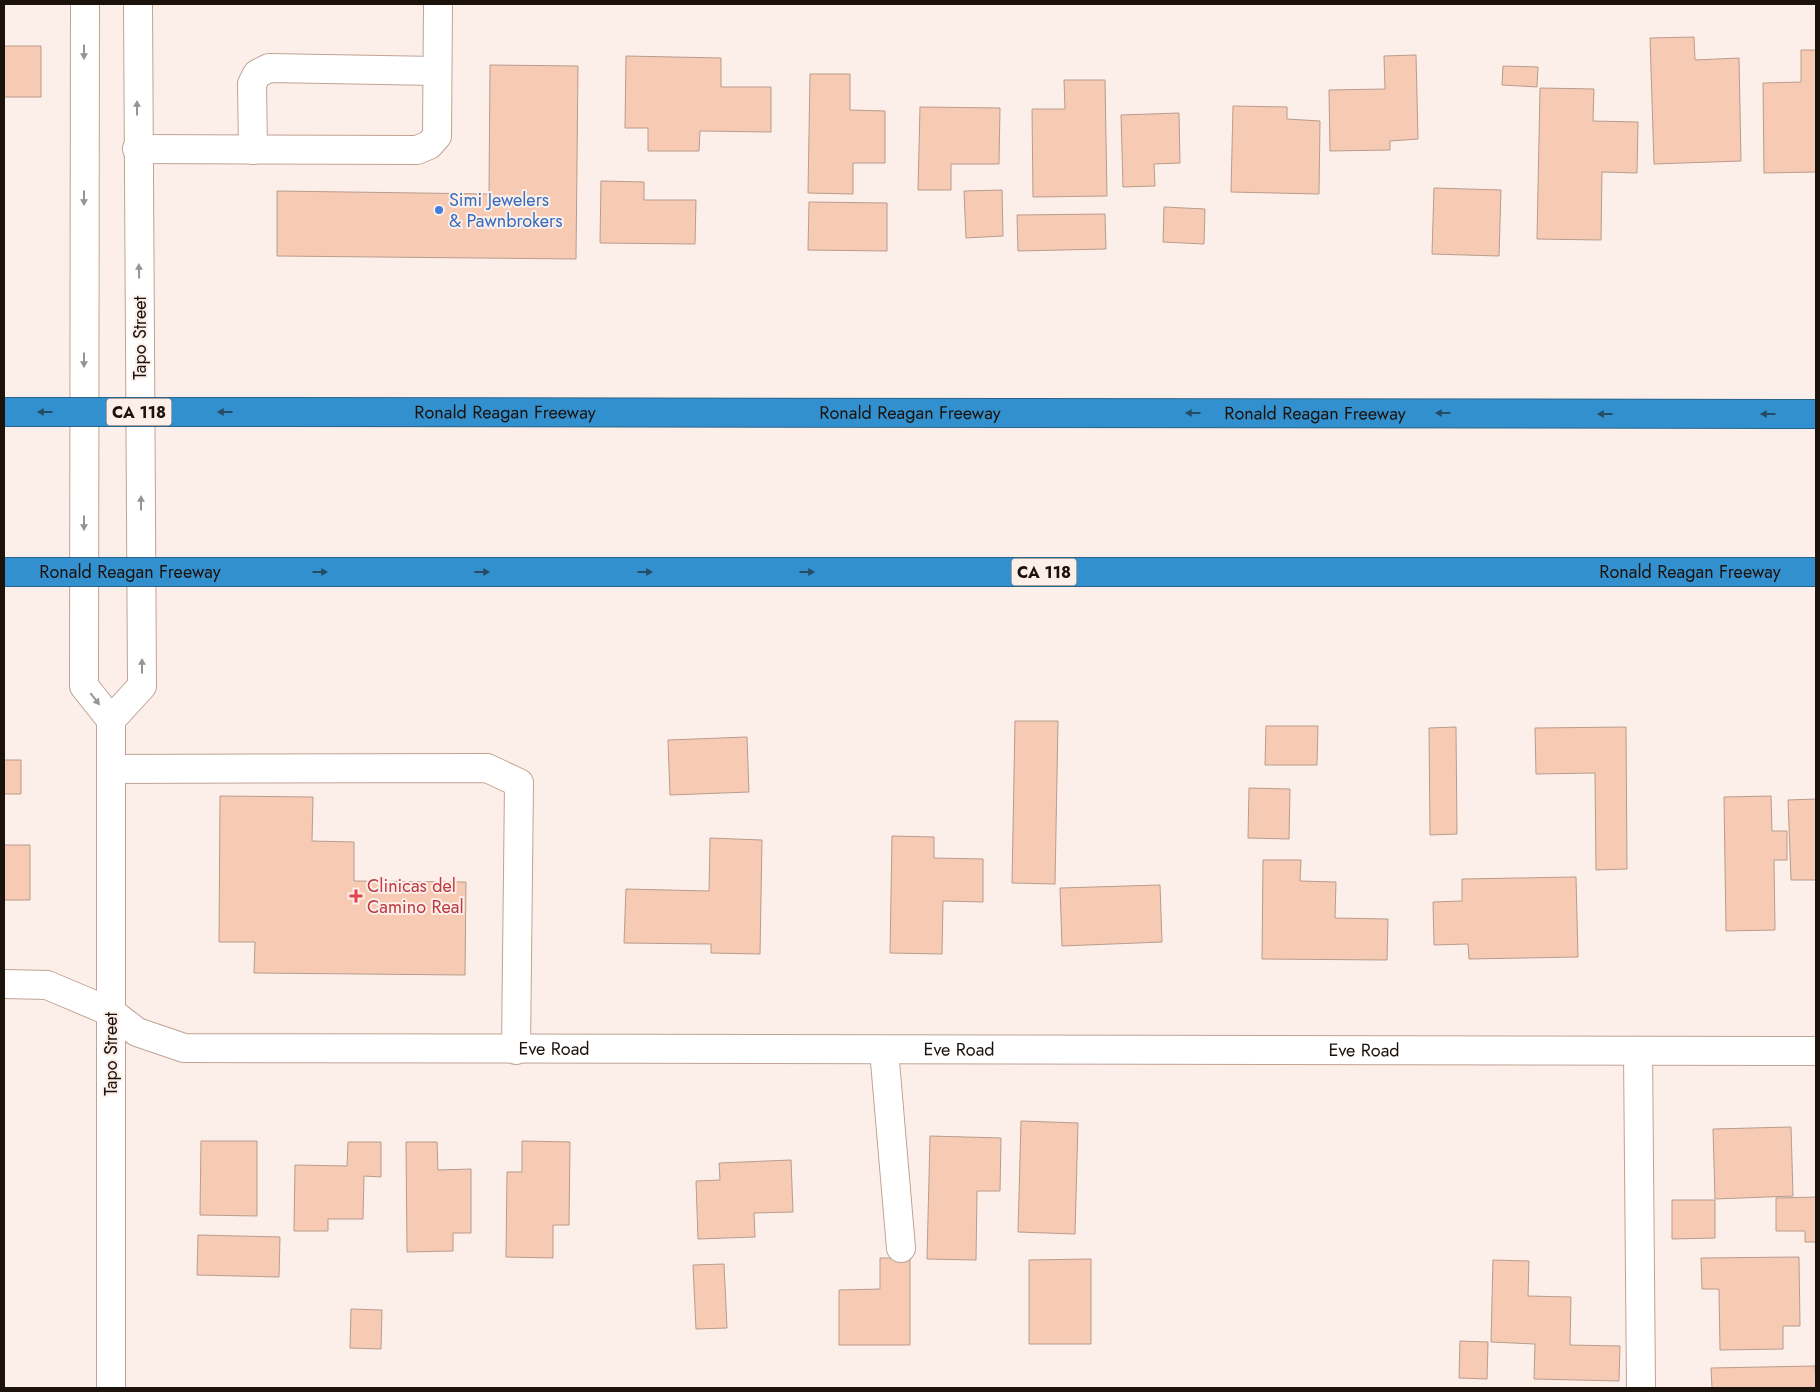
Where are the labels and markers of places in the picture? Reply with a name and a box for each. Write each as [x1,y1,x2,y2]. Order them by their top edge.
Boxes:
place label: Simi Jewelers & Pawnbrokers [449,187,562,234]
marker: Simi Jewelers & Pawnbrokers [433,204,445,216]
place label: Clinicas del Camino Real [367,873,464,920]
marker: Clinicas del Camino Real [349,889,363,903]

